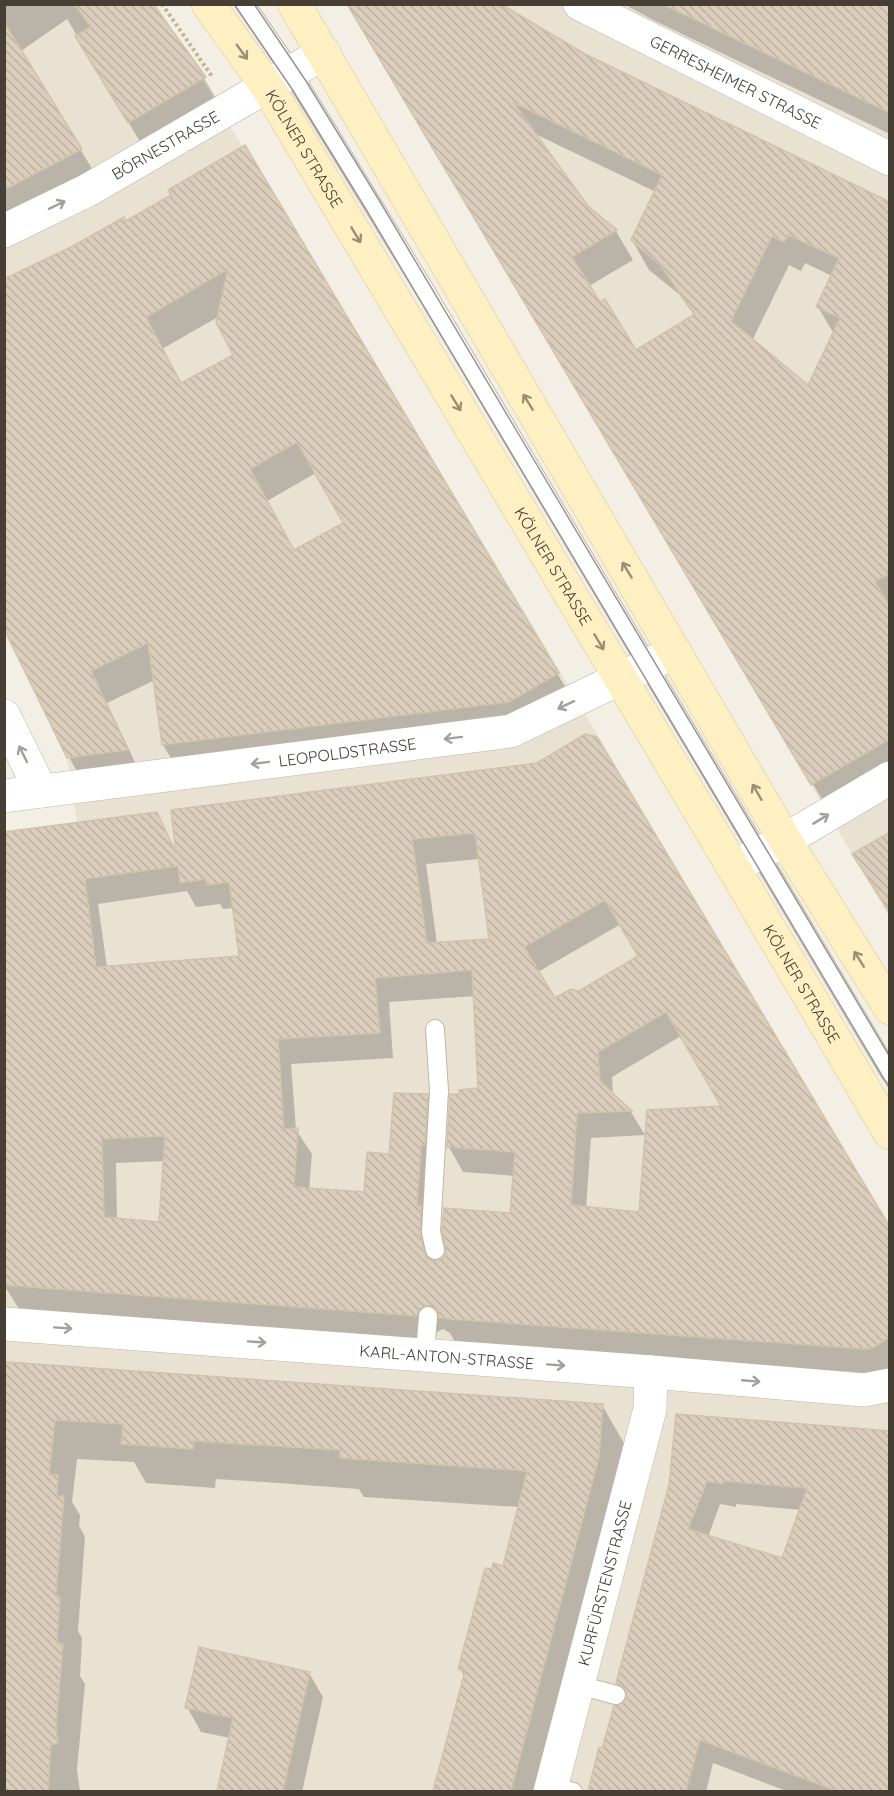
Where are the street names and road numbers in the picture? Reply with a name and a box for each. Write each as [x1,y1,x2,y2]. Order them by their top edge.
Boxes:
street label: GERRESHEIMER STRASSE [647,31,825,133]
street label: KÖLNER STRASSE [261,86,347,211]
street label: BÖRNESTRASSE [108,106,223,184]
street label: KÖLNER STRASSE [510,503,596,629]
street label: LEOPOLDSTRASSE [277,733,417,771]
street label: KÖLNER STRASSE [759,921,845,1047]
street label: KARL-ANTON-STRASSE [359,1340,535,1373]
street label: KURFÜRSTENSTRASSE [573,1498,636,1668]

